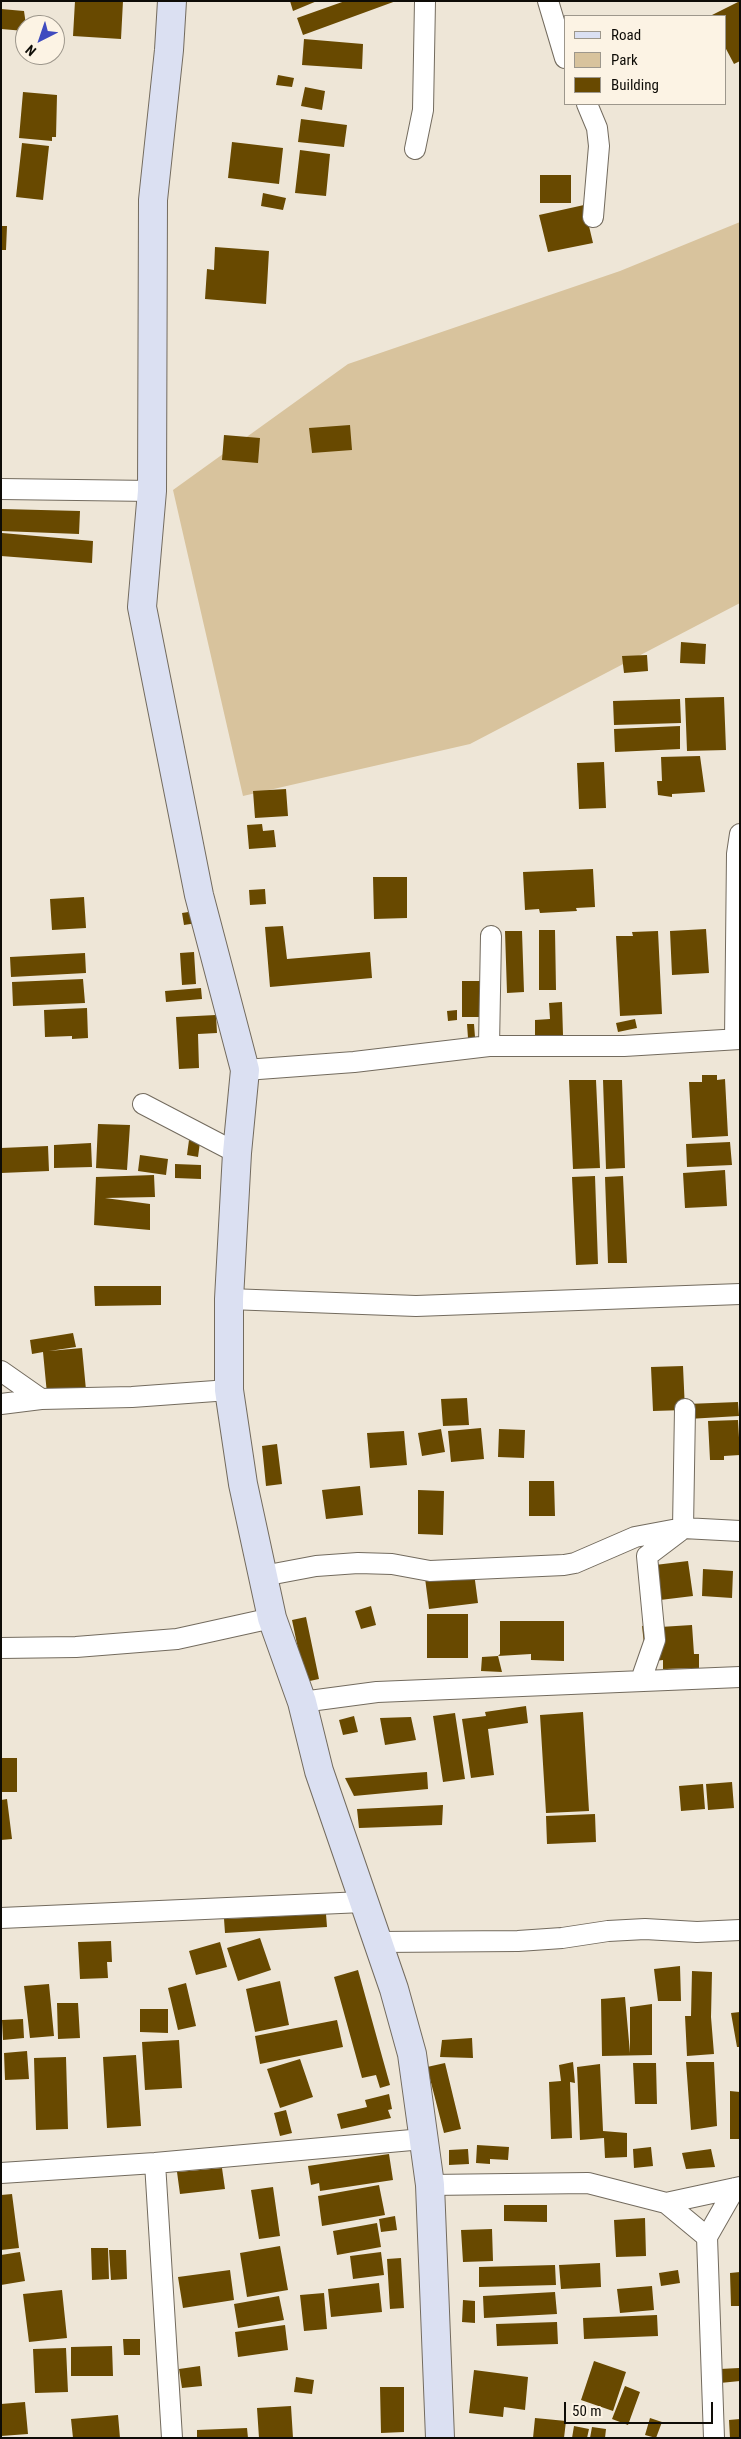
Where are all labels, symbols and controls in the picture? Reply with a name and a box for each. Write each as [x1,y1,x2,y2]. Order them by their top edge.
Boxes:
north arrow [15,15,65,65]
legend [564,15,726,105]
text: Road [611,26,641,44]
text: N [22,42,39,59]
text: Park [611,51,638,69]
text: Building [611,76,659,94]
scale bar [566,2392,715,2424]
text: 50 m [572,2402,602,2420]

